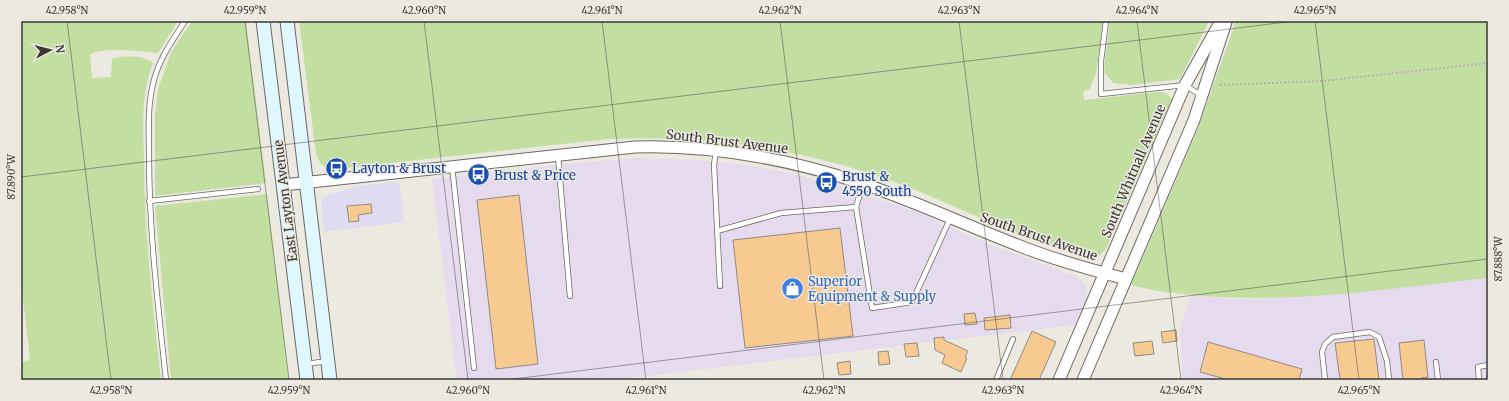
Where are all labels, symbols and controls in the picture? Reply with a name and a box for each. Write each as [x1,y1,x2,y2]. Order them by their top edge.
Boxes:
text: 42.958°N [46,4,89,17]
text: 42.959°N [224,4,267,17]
text: 42.960°N [402,4,446,17]
text: 42.961°N [582,4,623,17]
text: 42.962°N [759,4,802,17]
text: 42.963°N [938,4,980,17]
text: 42.964°N [1116,4,1158,17]
text: 42.965°N [1294,4,1337,17]
north arrow [30,30,70,70]
text: N [52,44,67,54]
street label: South Whitnall Avenue [1098,102,1169,241]
street label: South Brust Avenue [665,126,789,157]
street label: East Layton Avenue [270,139,301,263]
text: 87.890°W [5,153,18,200]
bus stop icon: Layton & Brust [323,155,349,181]
place label: Layton & Brust [352,160,446,177]
bus stop icon: Brust & Price [465,162,491,188]
place label: Brust & Price [494,167,576,184]
place label: Brust & 4550 South [842,168,912,200]
bus stop icon: Brust & 4550 South [814,170,840,196]
street label: South Brust Avenue [978,208,1100,265]
text: 87.888°W [1492,235,1505,282]
place label: Superior Equipment & Supply [808,273,937,305]
shop icon: Superior Equipment & Supply [780,275,806,301]
text: 42.958°N [90,384,133,397]
text: 42.959°N [268,384,311,397]
text: 42.960°N [446,384,490,397]
text: 42.961°N [626,384,667,397]
text: 42.962°N [803,384,846,397]
text: 42.963°N [982,384,1024,397]
text: 42.964°N [1160,384,1202,397]
text: 42.965°N [1338,384,1381,397]

